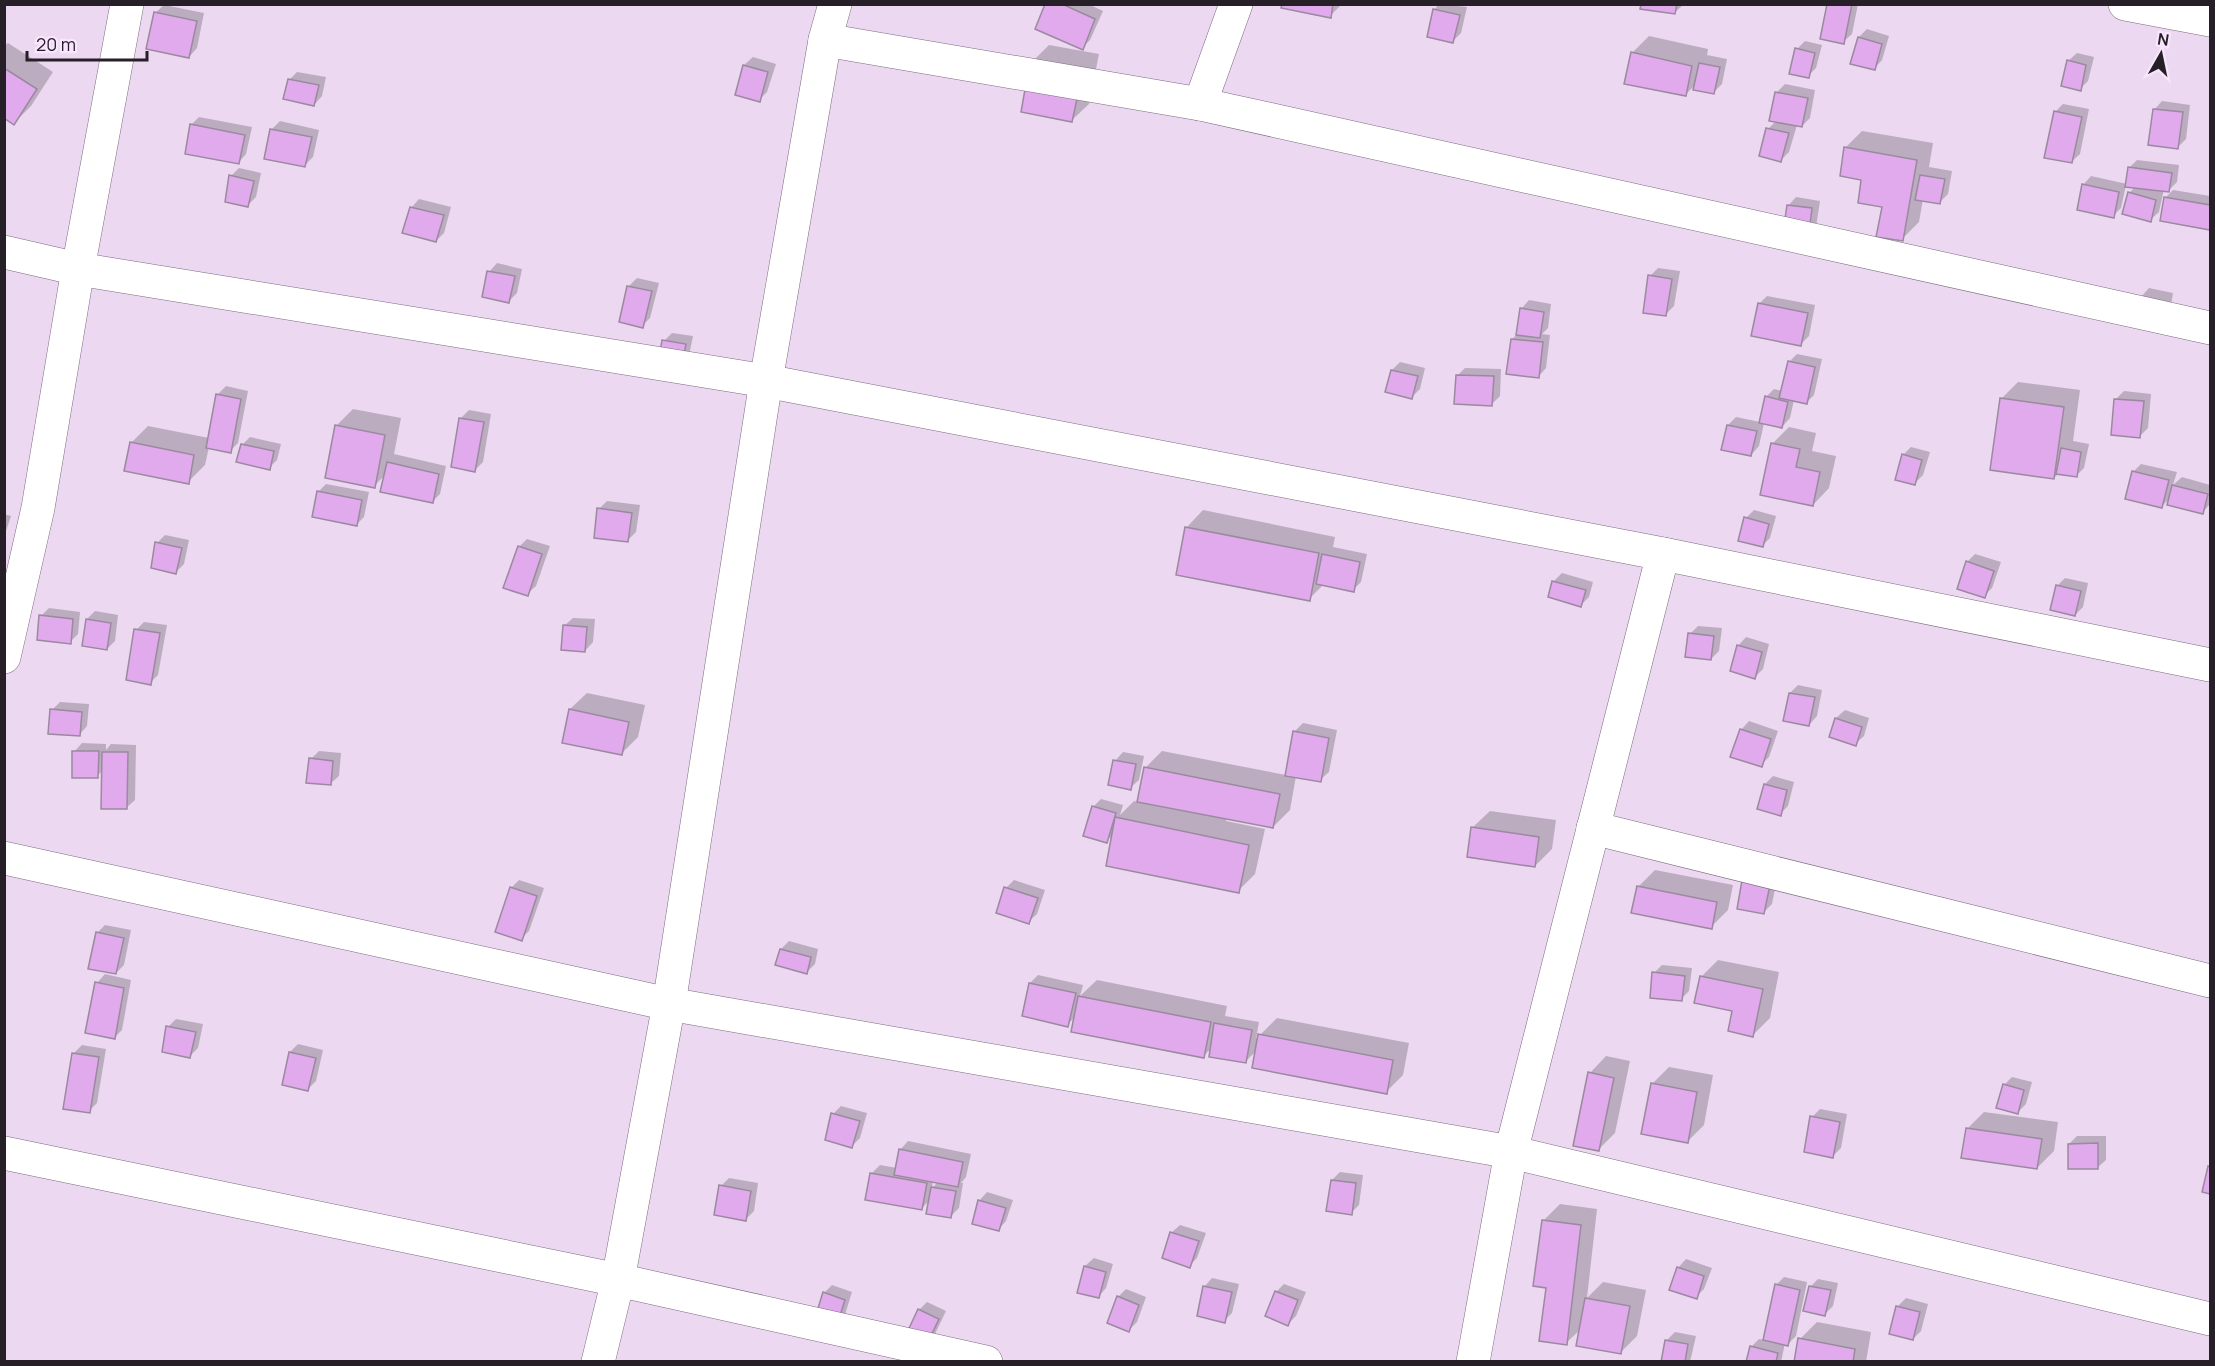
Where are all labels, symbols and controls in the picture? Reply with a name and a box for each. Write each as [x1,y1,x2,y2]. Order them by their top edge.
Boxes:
scale bar [27,24,147,62]
north arrow [2131,24,2191,84]
text: N [2156,27,2171,51]
text: 20 m [36,32,76,56]

